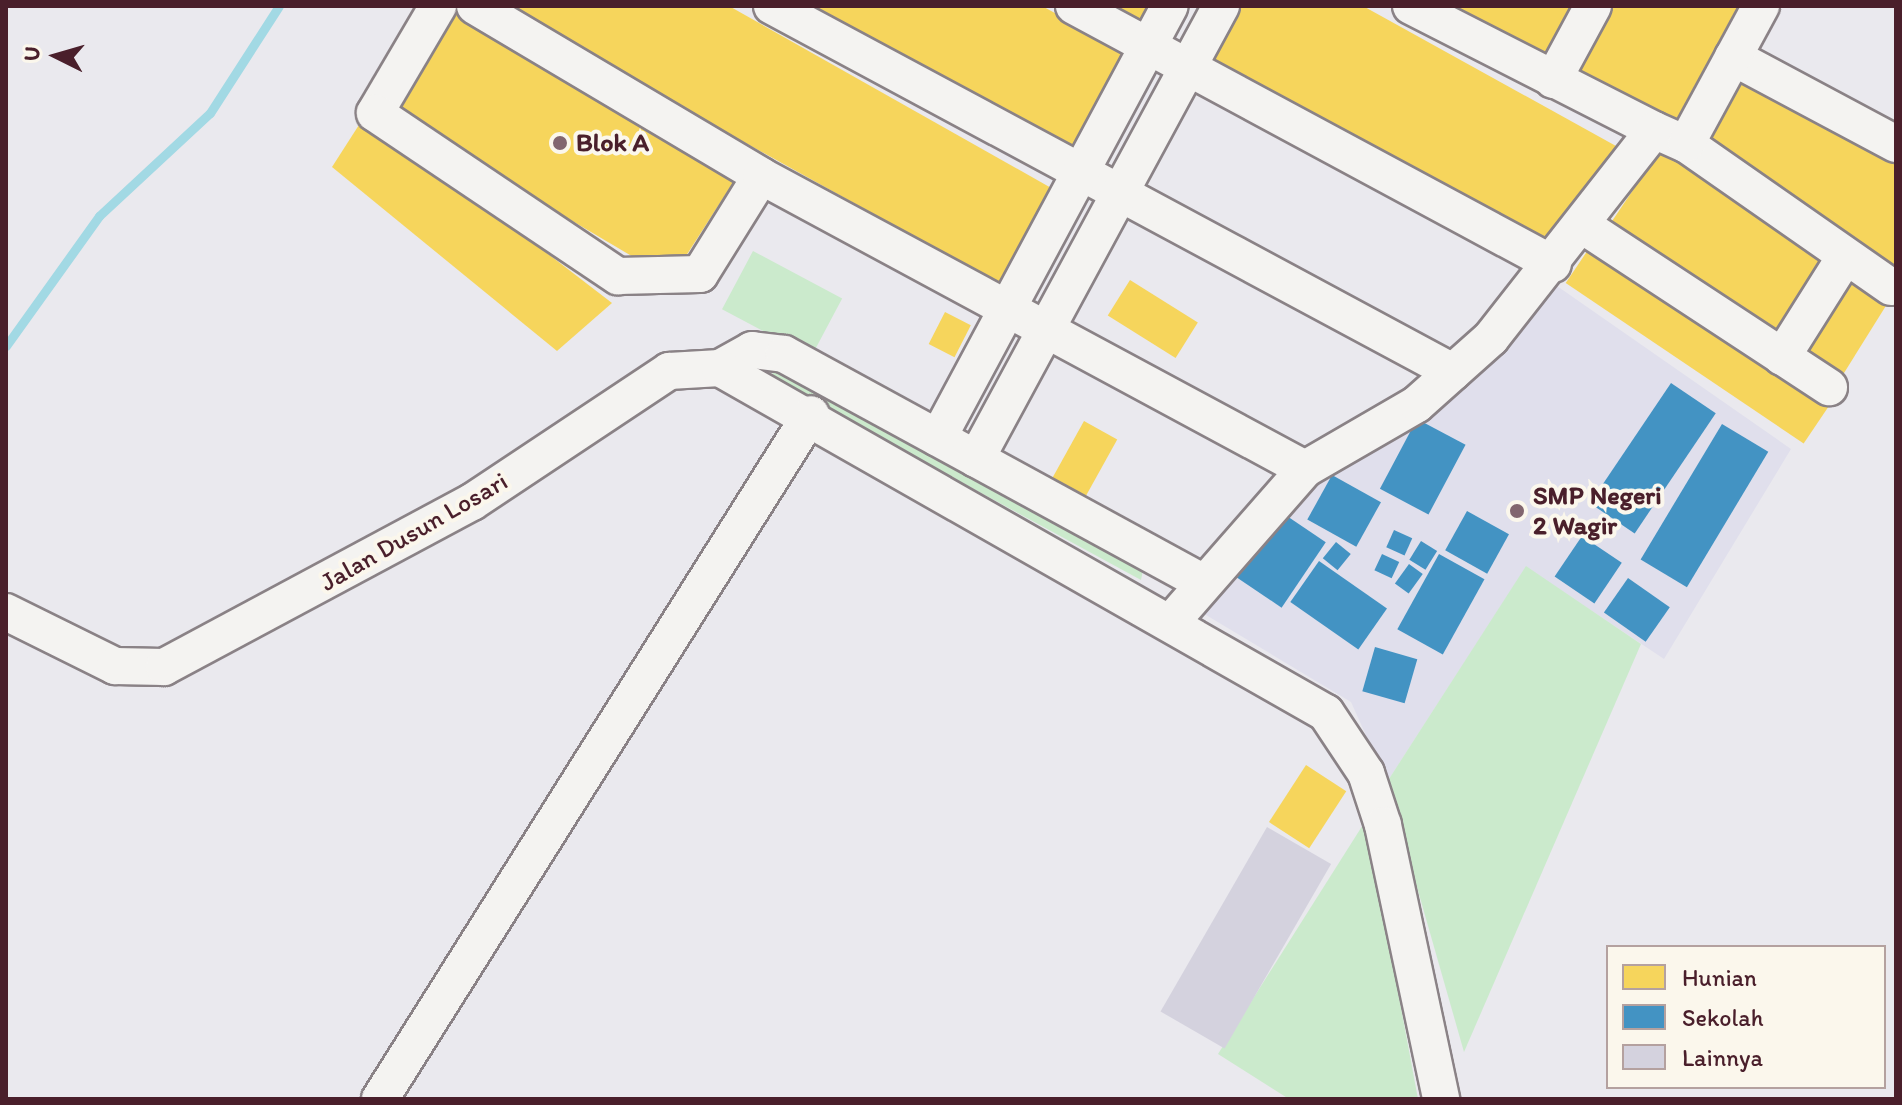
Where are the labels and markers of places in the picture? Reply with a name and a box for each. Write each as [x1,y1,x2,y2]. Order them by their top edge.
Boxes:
place label: Blok A [576,127,649,159]
marker: Blok A [551,134,569,152]
place label: SMP Negeri 2 Wagir [1533,480,1662,542]
marker: SMP Negeri 2 Wagir [1508,502,1526,520]

